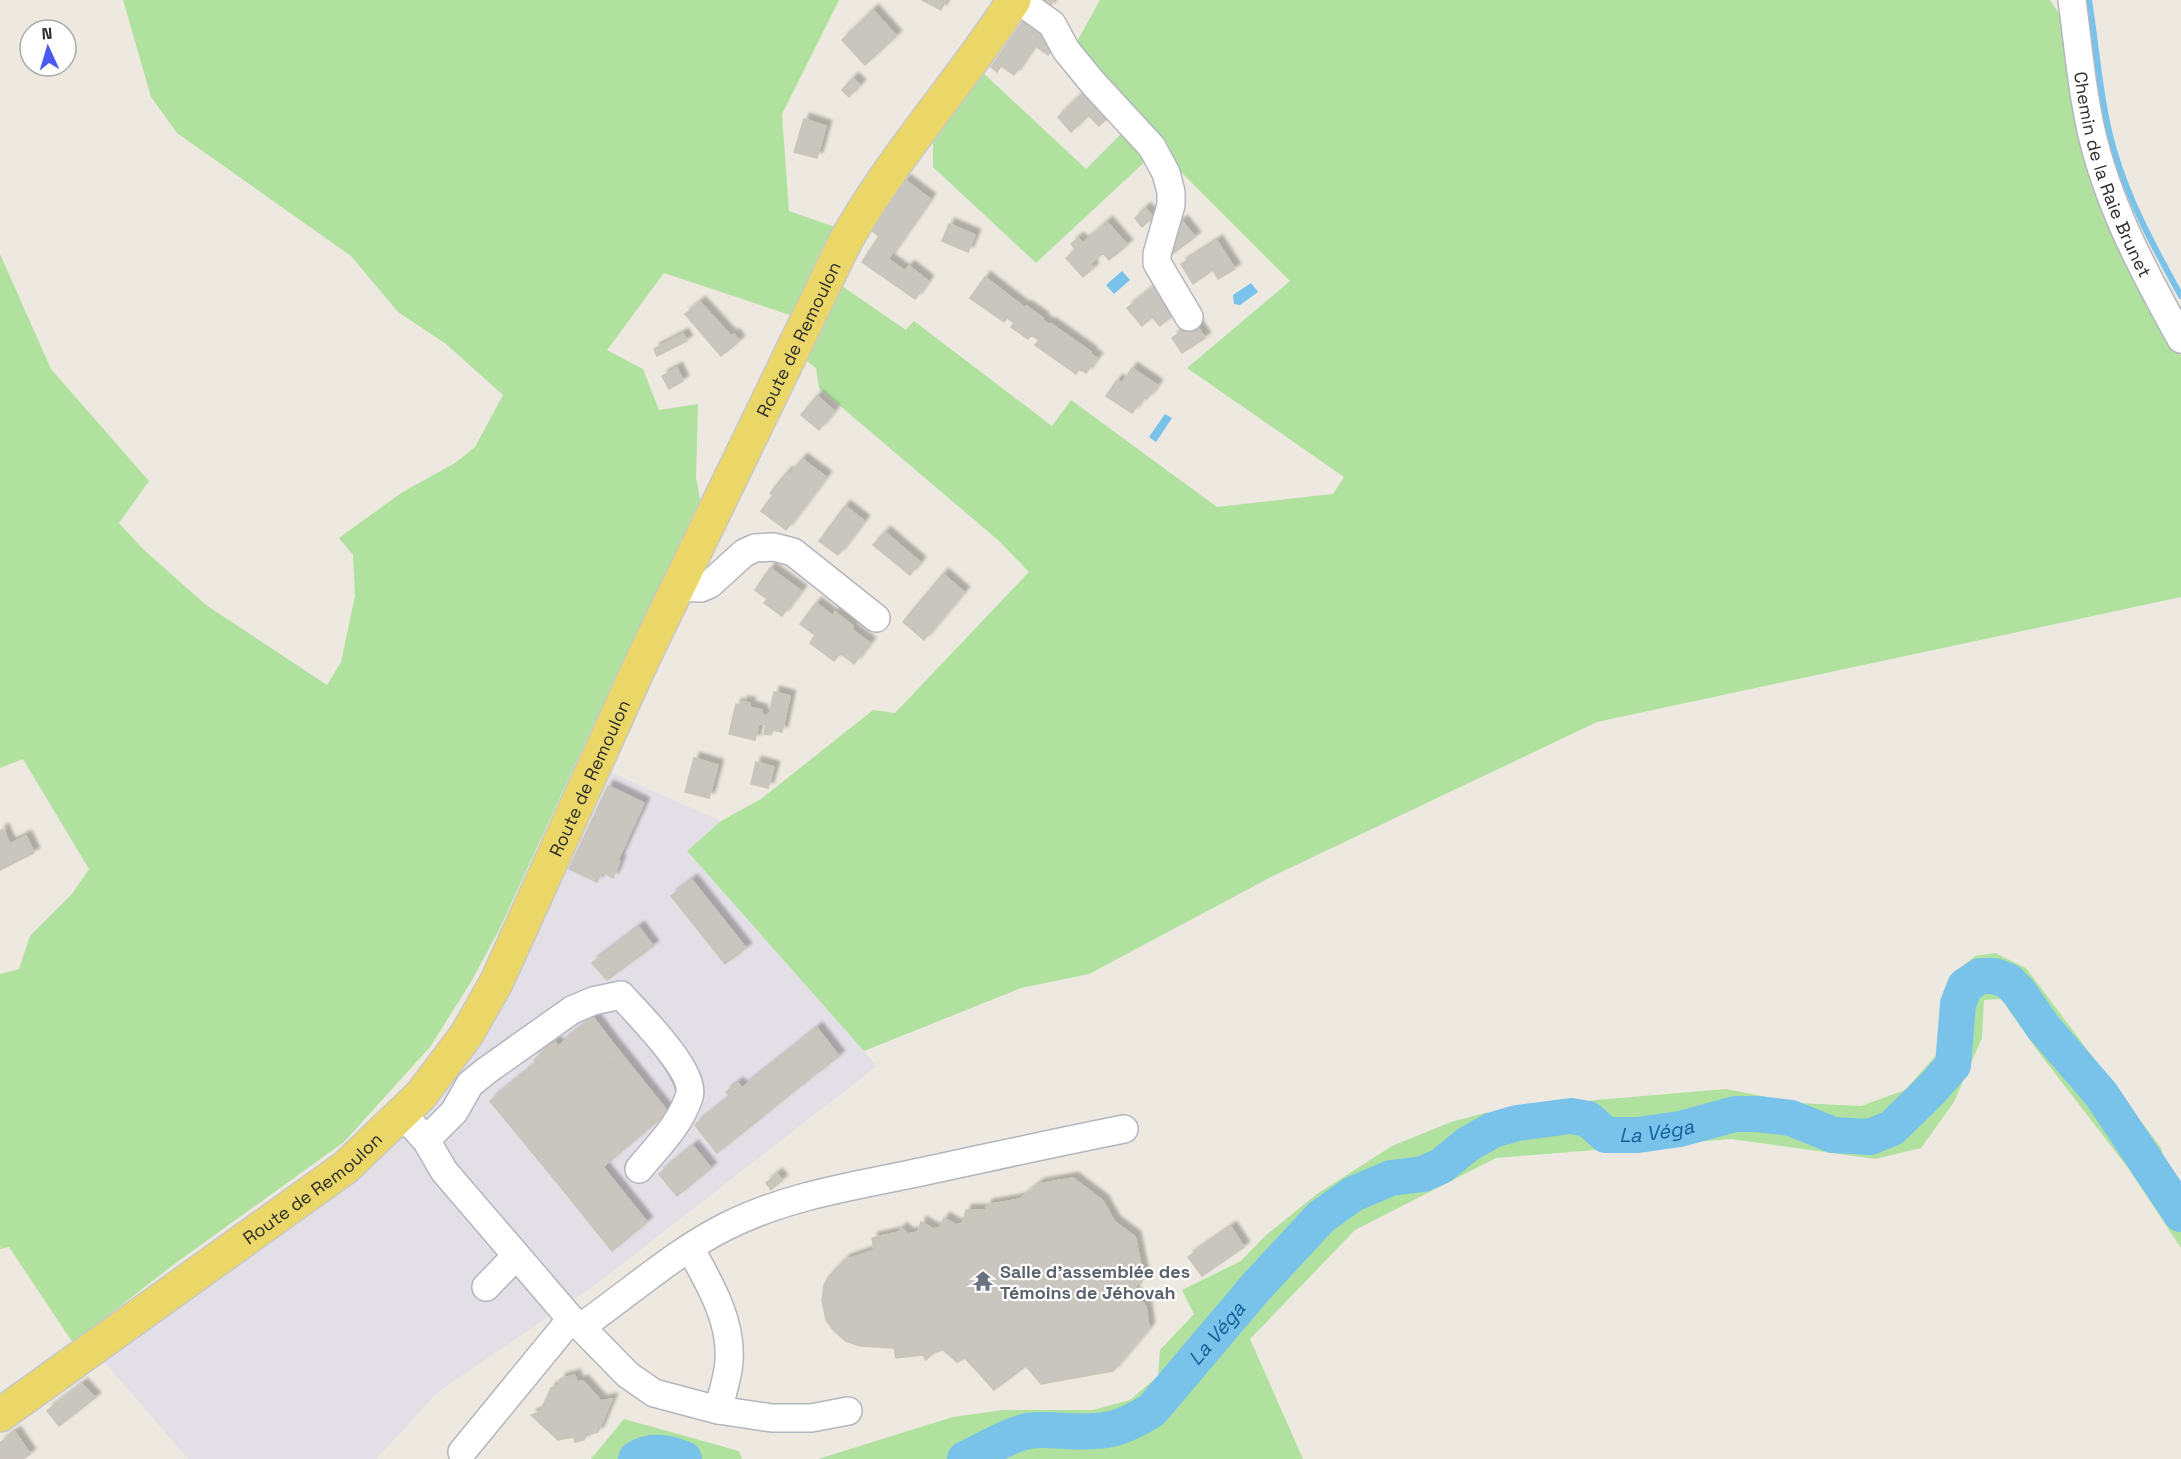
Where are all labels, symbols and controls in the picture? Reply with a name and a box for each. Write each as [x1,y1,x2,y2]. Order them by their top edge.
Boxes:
north arrow [18,18,78,78]
text: N [41,23,53,44]
street label: Chemin de la Raie Brunet [2069,70,2157,281]
street label: Route de Remoulon [751,258,845,421]
street label: Route de Remoulon [543,696,635,860]
water label: La Véga [1619,1113,1697,1148]
street label: Route de Remoulon [238,1127,387,1249]
place label: Salle d'assemblée des Témoins de Jéhovah [1000,1260,1190,1304]
temple icon: Salle d'assemblée des Témoins de Jéhovah [971,1269,995,1293]
water label: La Véga [1183,1296,1251,1371]

